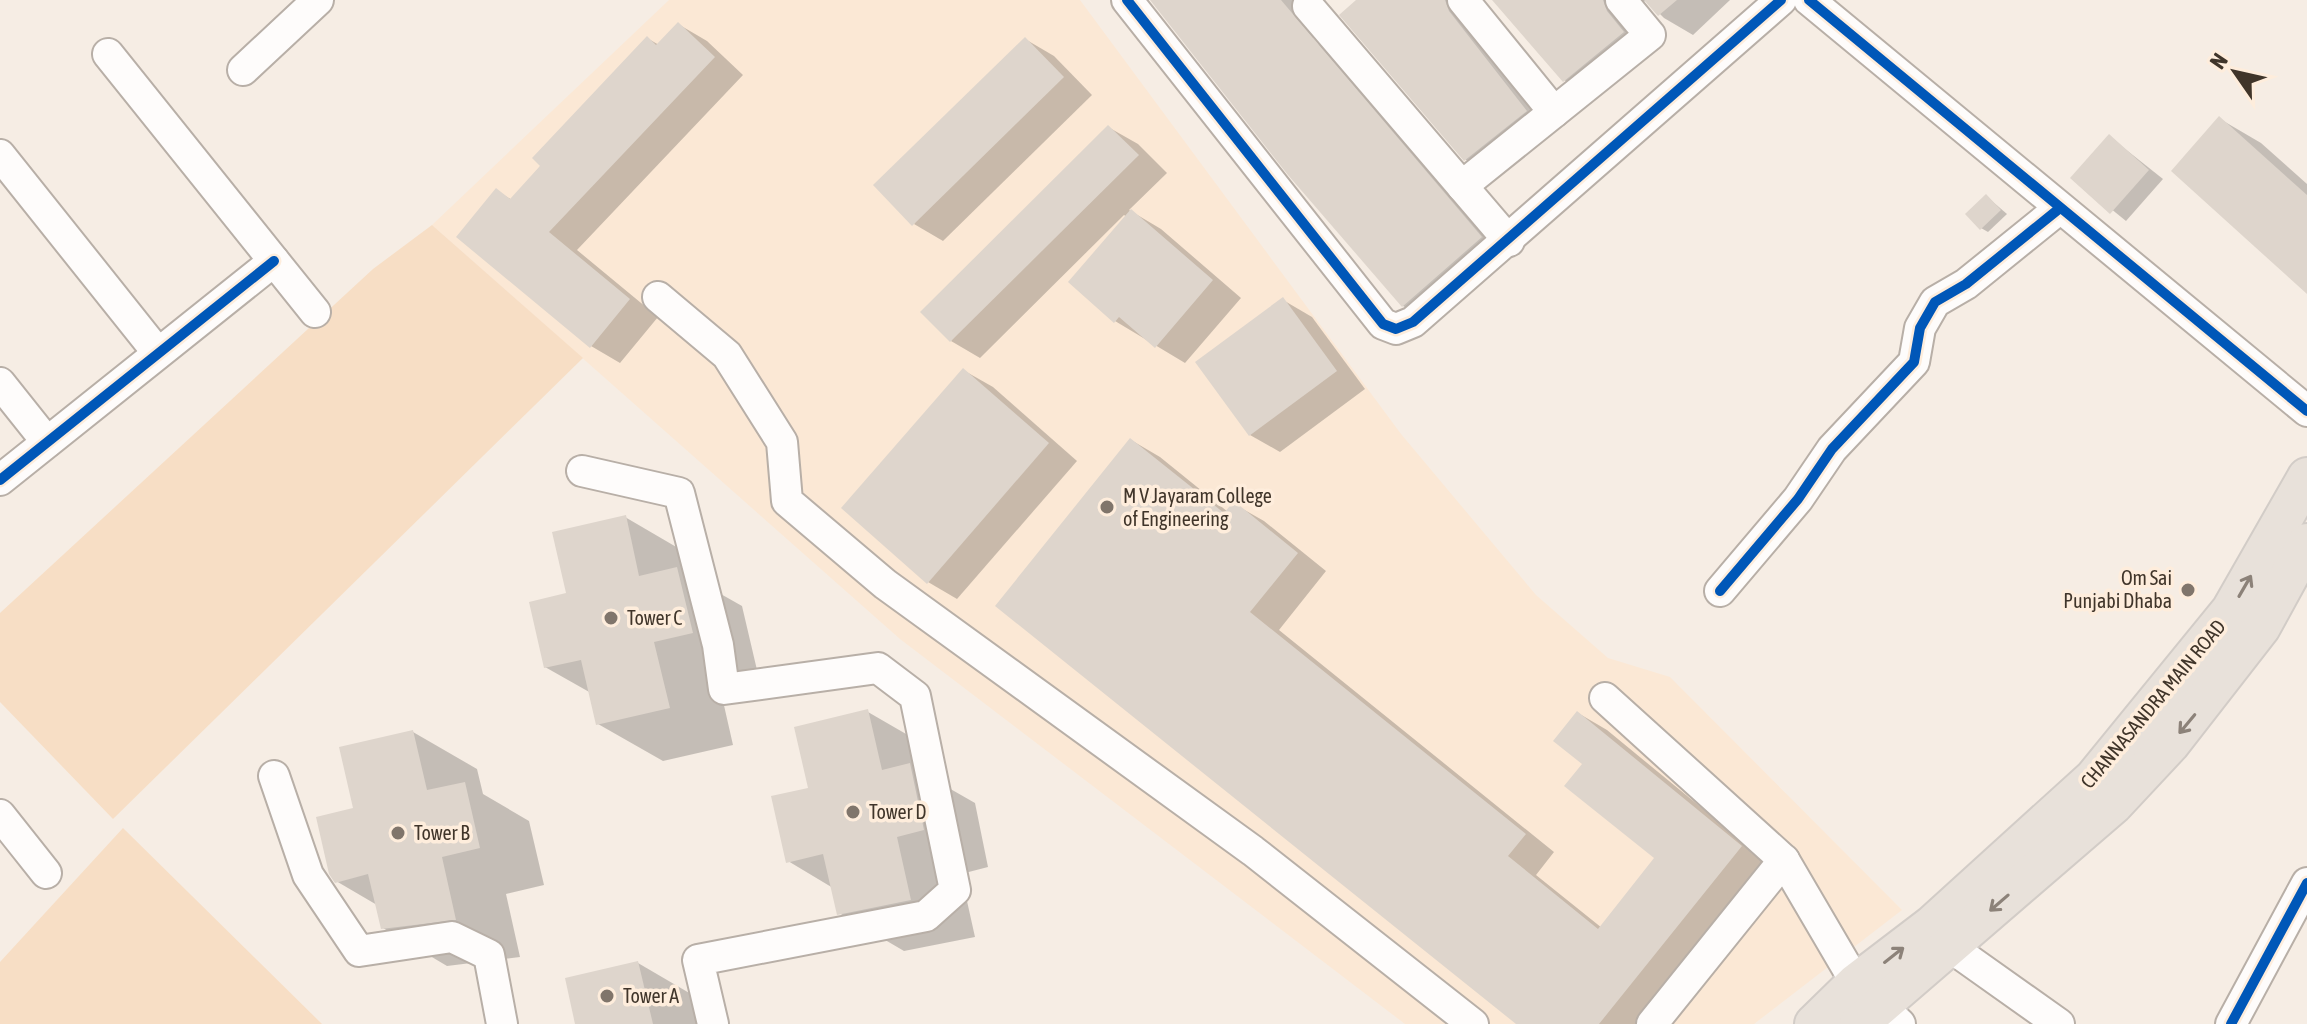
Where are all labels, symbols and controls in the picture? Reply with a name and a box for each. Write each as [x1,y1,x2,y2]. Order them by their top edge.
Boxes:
north arrow [2195,32,2275,112]
text: N [2204,48,2233,73]
place label: M V Jayaram College of Engineering [1123,484,1272,530]
marker: M V Jayaram College of Engineering [1098,498,1116,516]
place label: Om Sai Punjabi Dhaba [2063,566,2172,612]
one-way arrow [2237,575,2253,598]
marker: Om Sai Punjabi Dhaba [2179,581,2197,599]
place label: Tower C [627,606,682,629]
marker: Tower C [602,609,620,627]
street label: CHANNASANDRA MAIN ROAD [2075,615,2230,793]
one-way arrow [2178,713,2196,734]
place label: Tower D [869,800,926,823]
marker: Tower D [844,803,862,821]
place label: Tower B [414,821,470,844]
marker: Tower B [389,824,407,842]
one-way arrow [1990,894,2010,912]
one-way arrow [1882,946,1904,963]
place label: Tower A [623,984,679,1007]
marker: Tower A [598,987,616,1005]

